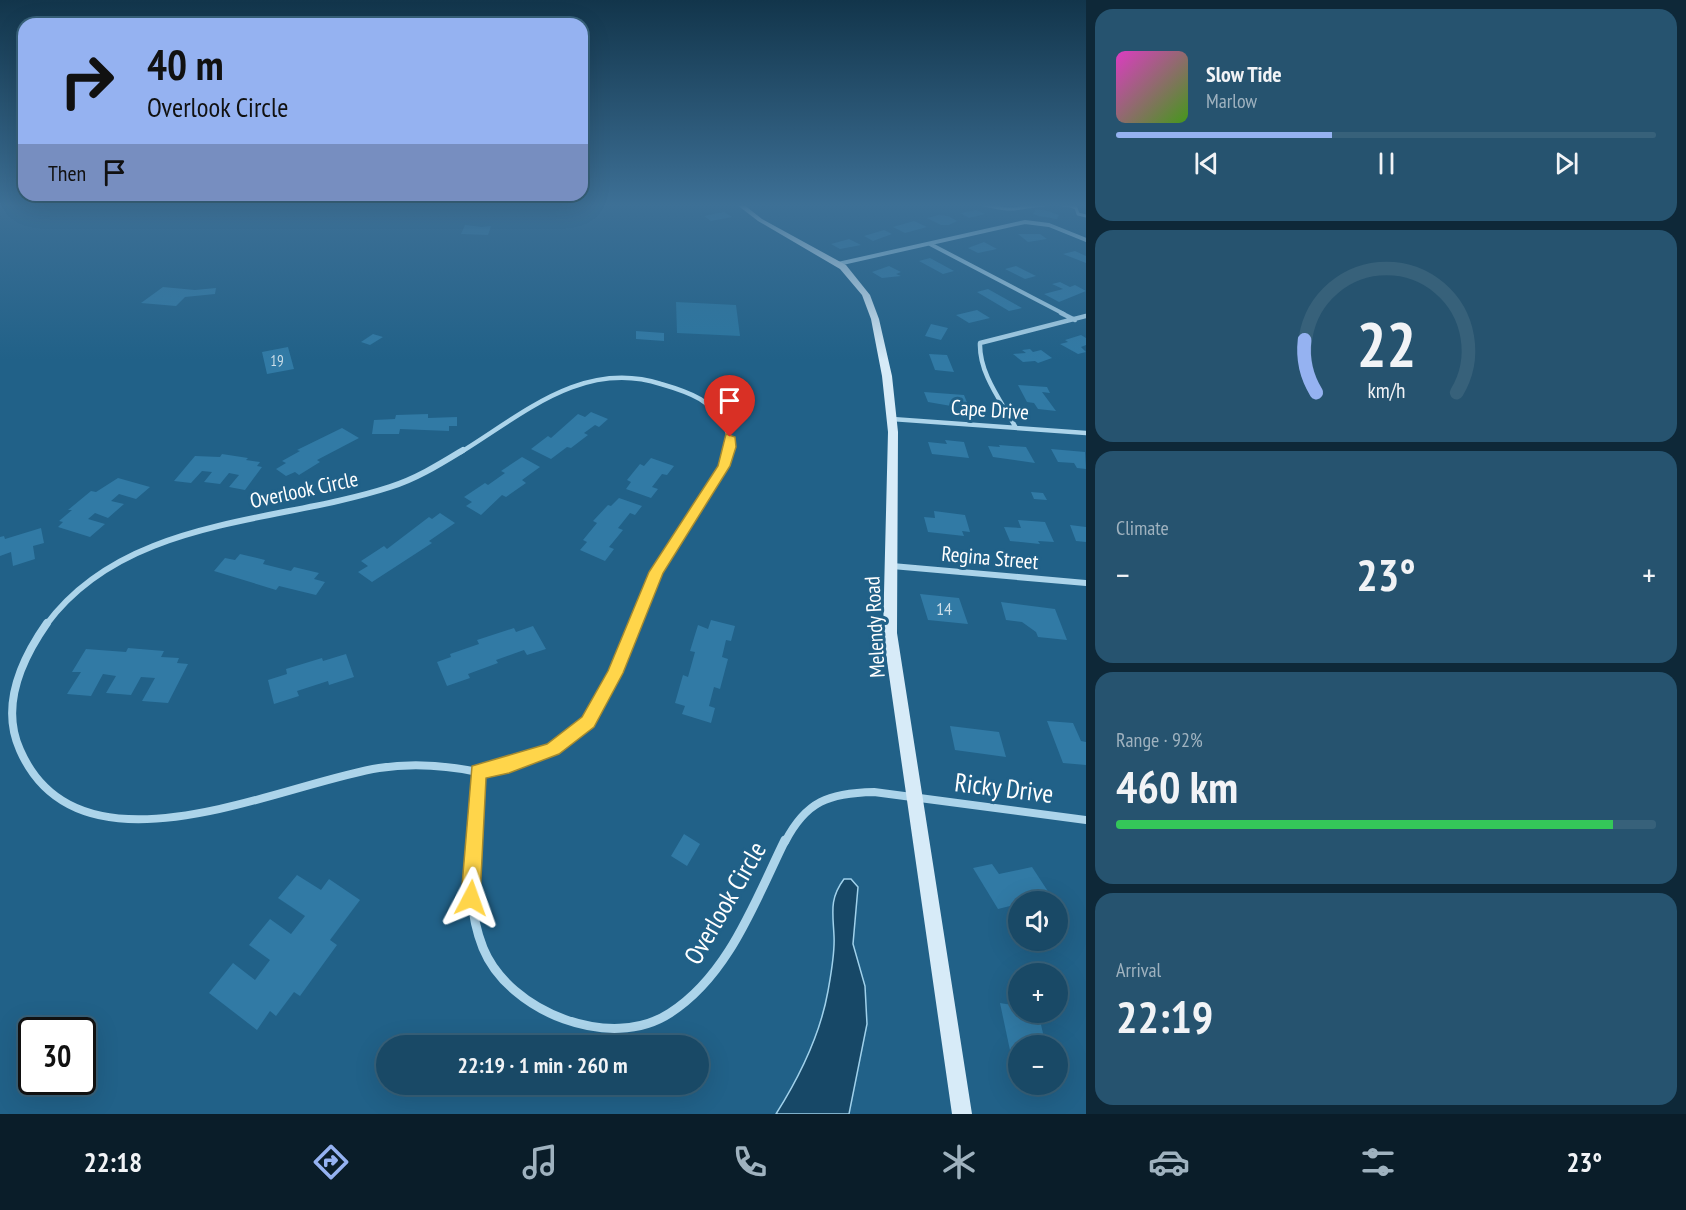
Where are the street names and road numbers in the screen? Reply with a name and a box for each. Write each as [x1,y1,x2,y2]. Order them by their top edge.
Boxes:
street label: Cape Drive [950,393,1030,426]
street label: Overlook Circle [247,465,360,514]
street label: Regina Street [941,540,1040,575]
street label: Melendy Road [858,576,891,678]
street label: Ricky Drive [953,765,1055,810]
street label: Overlook Circle [676,836,773,970]

